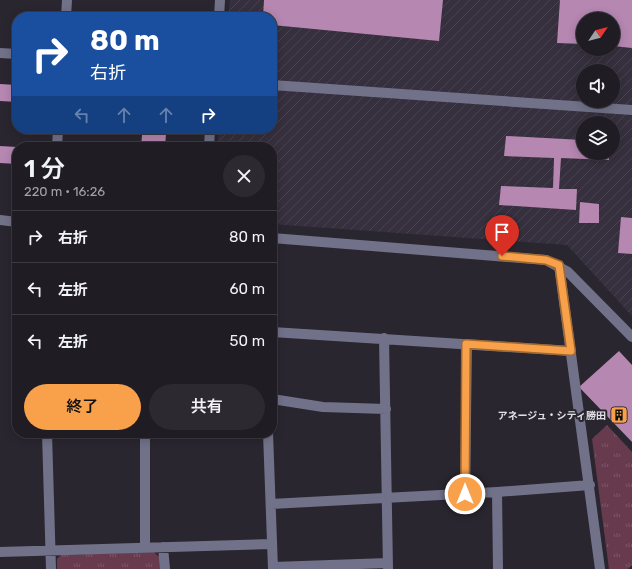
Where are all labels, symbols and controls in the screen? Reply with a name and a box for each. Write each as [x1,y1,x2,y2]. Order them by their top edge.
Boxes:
north arrow [576,12,620,56]
map controls [576,12,620,160]
text: 80 m [90,24,160,57]
icon: right [24,28,76,80]
text: 右折 [90,62,126,84]
button: sound [576,64,620,108]
icon: left [71,104,93,126]
icon: ahead [113,104,135,126]
icon: ahead [155,104,177,126]
icon: right [197,104,219,126]
button: layers [576,116,620,160]
text: 1 分 [24,155,65,183]
button: close [223,155,265,197]
text: 220 m · 16:26 [24,184,105,199]
pin [485,215,519,256]
icon: arrive [491,221,513,243]
icon: right [24,226,46,248]
text: 80 m [229,228,265,246]
text: 右折 [58,229,88,247]
icon: left [24,278,46,300]
text: 60 m [229,280,265,298]
text: 左折 [58,281,88,299]
icon: left [24,330,46,352]
text: 50 m [230,332,265,350]
text: 左折 [58,333,88,351]
button: 終了 [24,384,141,430]
button: 共有 [149,384,265,430]
building icon: アネージュ・シティ勝田 [609,405,629,425]
place label: アネージュ・シティ勝田 [498,410,606,422]
position arrow [444,473,486,515]

